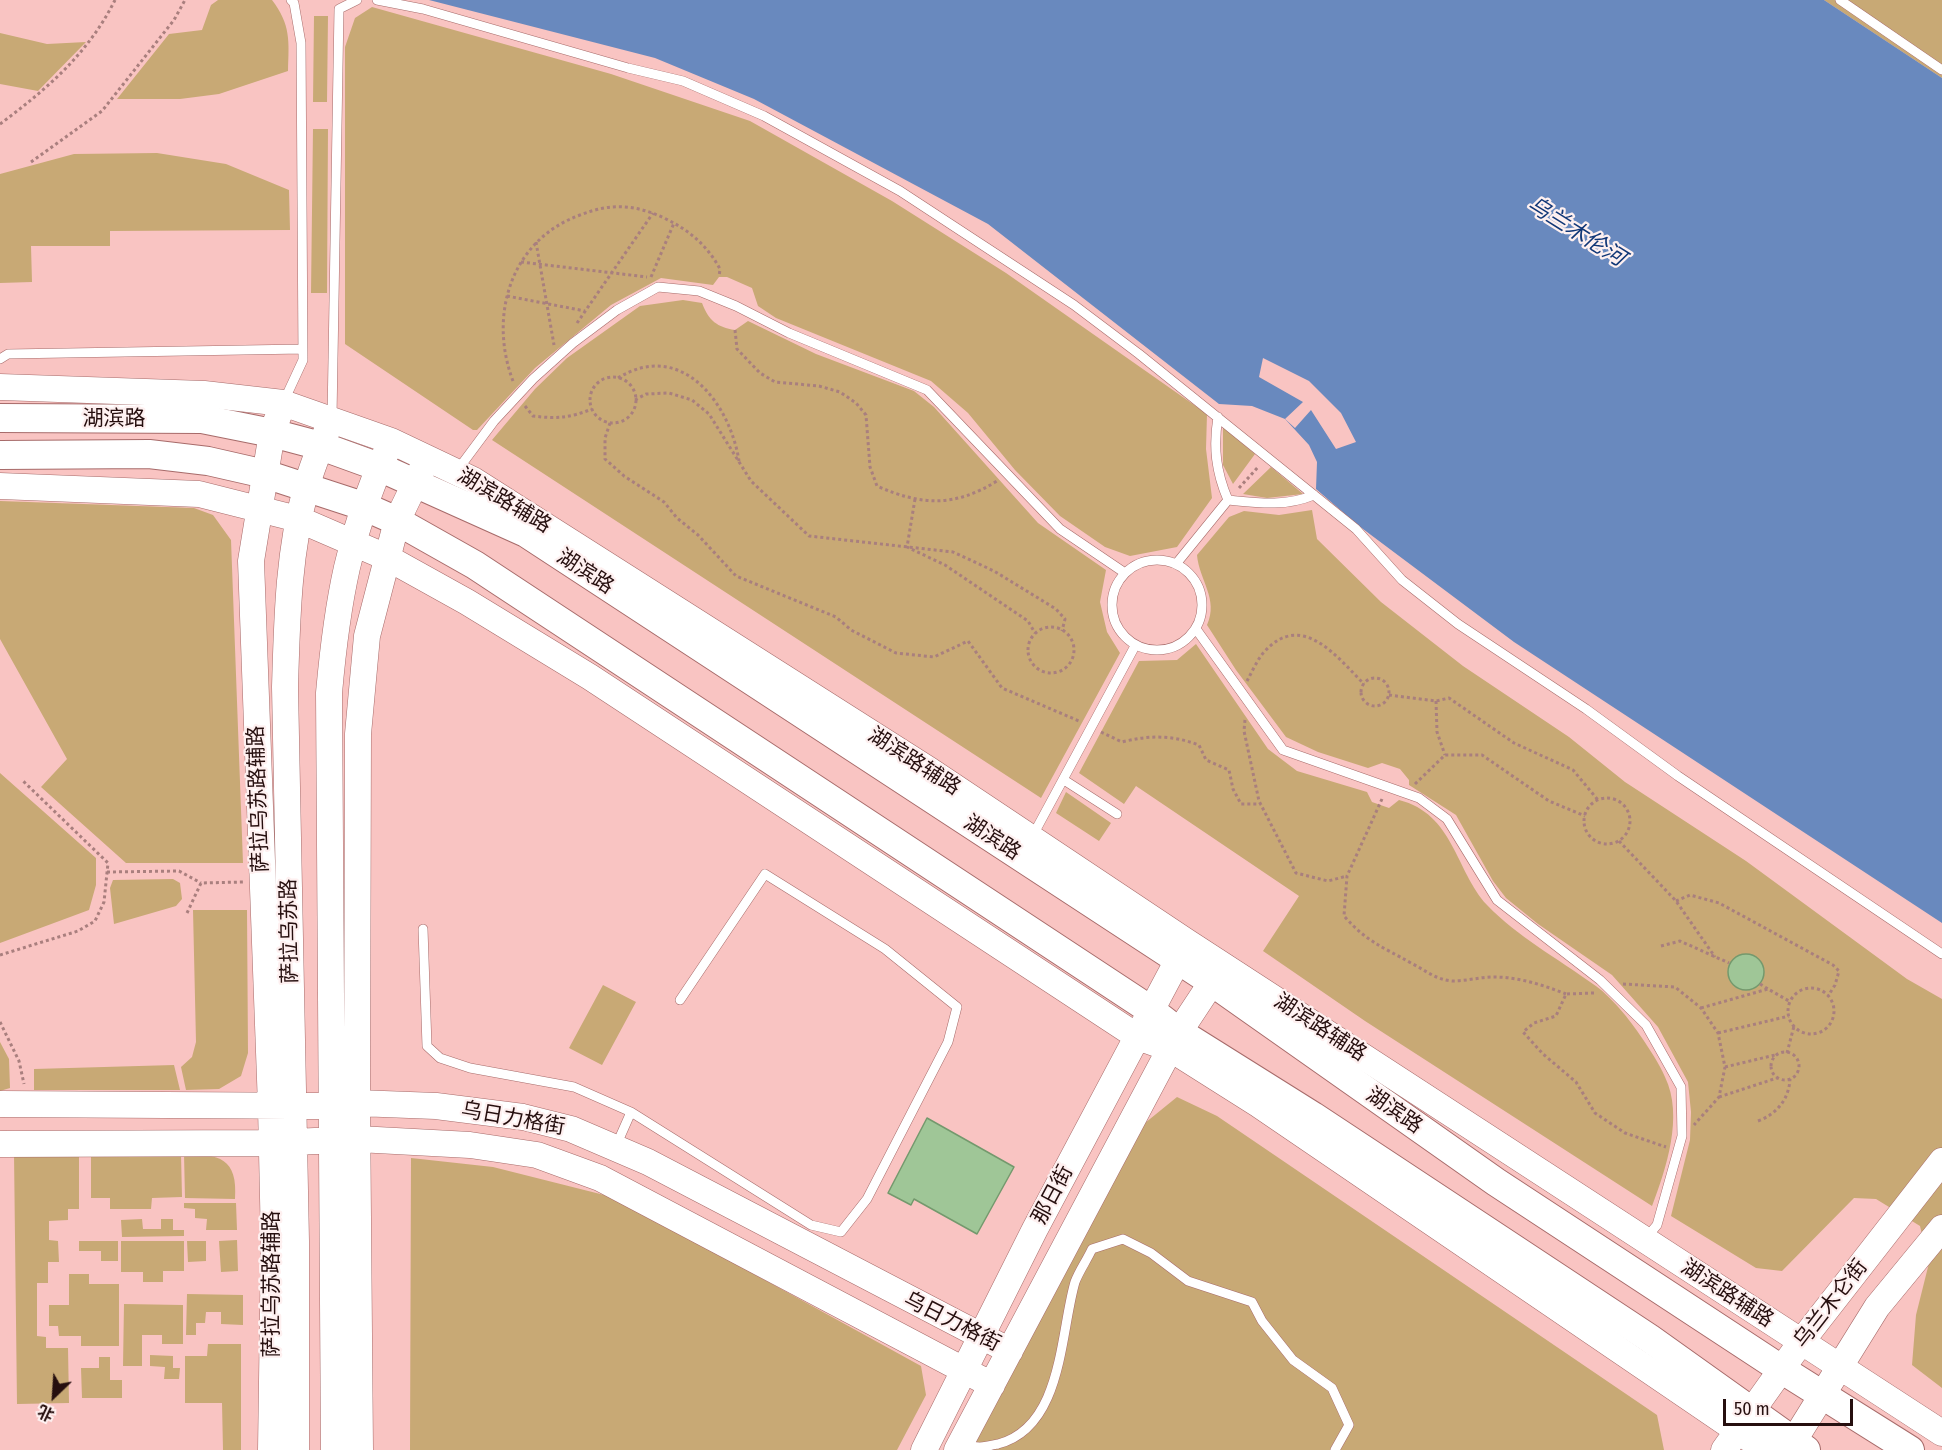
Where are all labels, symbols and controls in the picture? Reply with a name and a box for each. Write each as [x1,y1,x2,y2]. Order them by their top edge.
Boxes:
water label: 乌兰木伦河 [1522,192,1630,272]
street label: 湖滨路 [83,406,145,432]
street label: 湖滨路辅路 [453,463,555,539]
street label: 湖滨路 [552,544,618,600]
street label: 湖滨路辅路 [863,723,965,801]
street label: 萨拉乌苏路辅路 [244,725,274,873]
street label: 湖滨路 [959,810,1025,866]
street label: 萨拉乌苏路 [276,878,304,984]
street label: 湖滨路辅路 [1269,989,1371,1067]
street label: 湖滨路 [1361,1083,1427,1139]
street label: 乌日力格街 [459,1097,567,1141]
street label: 那日街 [1027,1161,1079,1229]
street label: 萨拉乌苏路辅路 [259,1211,285,1357]
street label: 湖滨路辅路 [1676,1255,1778,1333]
street label: 乌兰木仑街 [1789,1255,1873,1353]
street label: 乌日力格街 [900,1287,1004,1357]
north arrow [24,1366,84,1426]
scale bar [1726,1387,1856,1425]
text: 50 m [1734,1398,1770,1420]
text: 北 [35,1401,57,1425]

